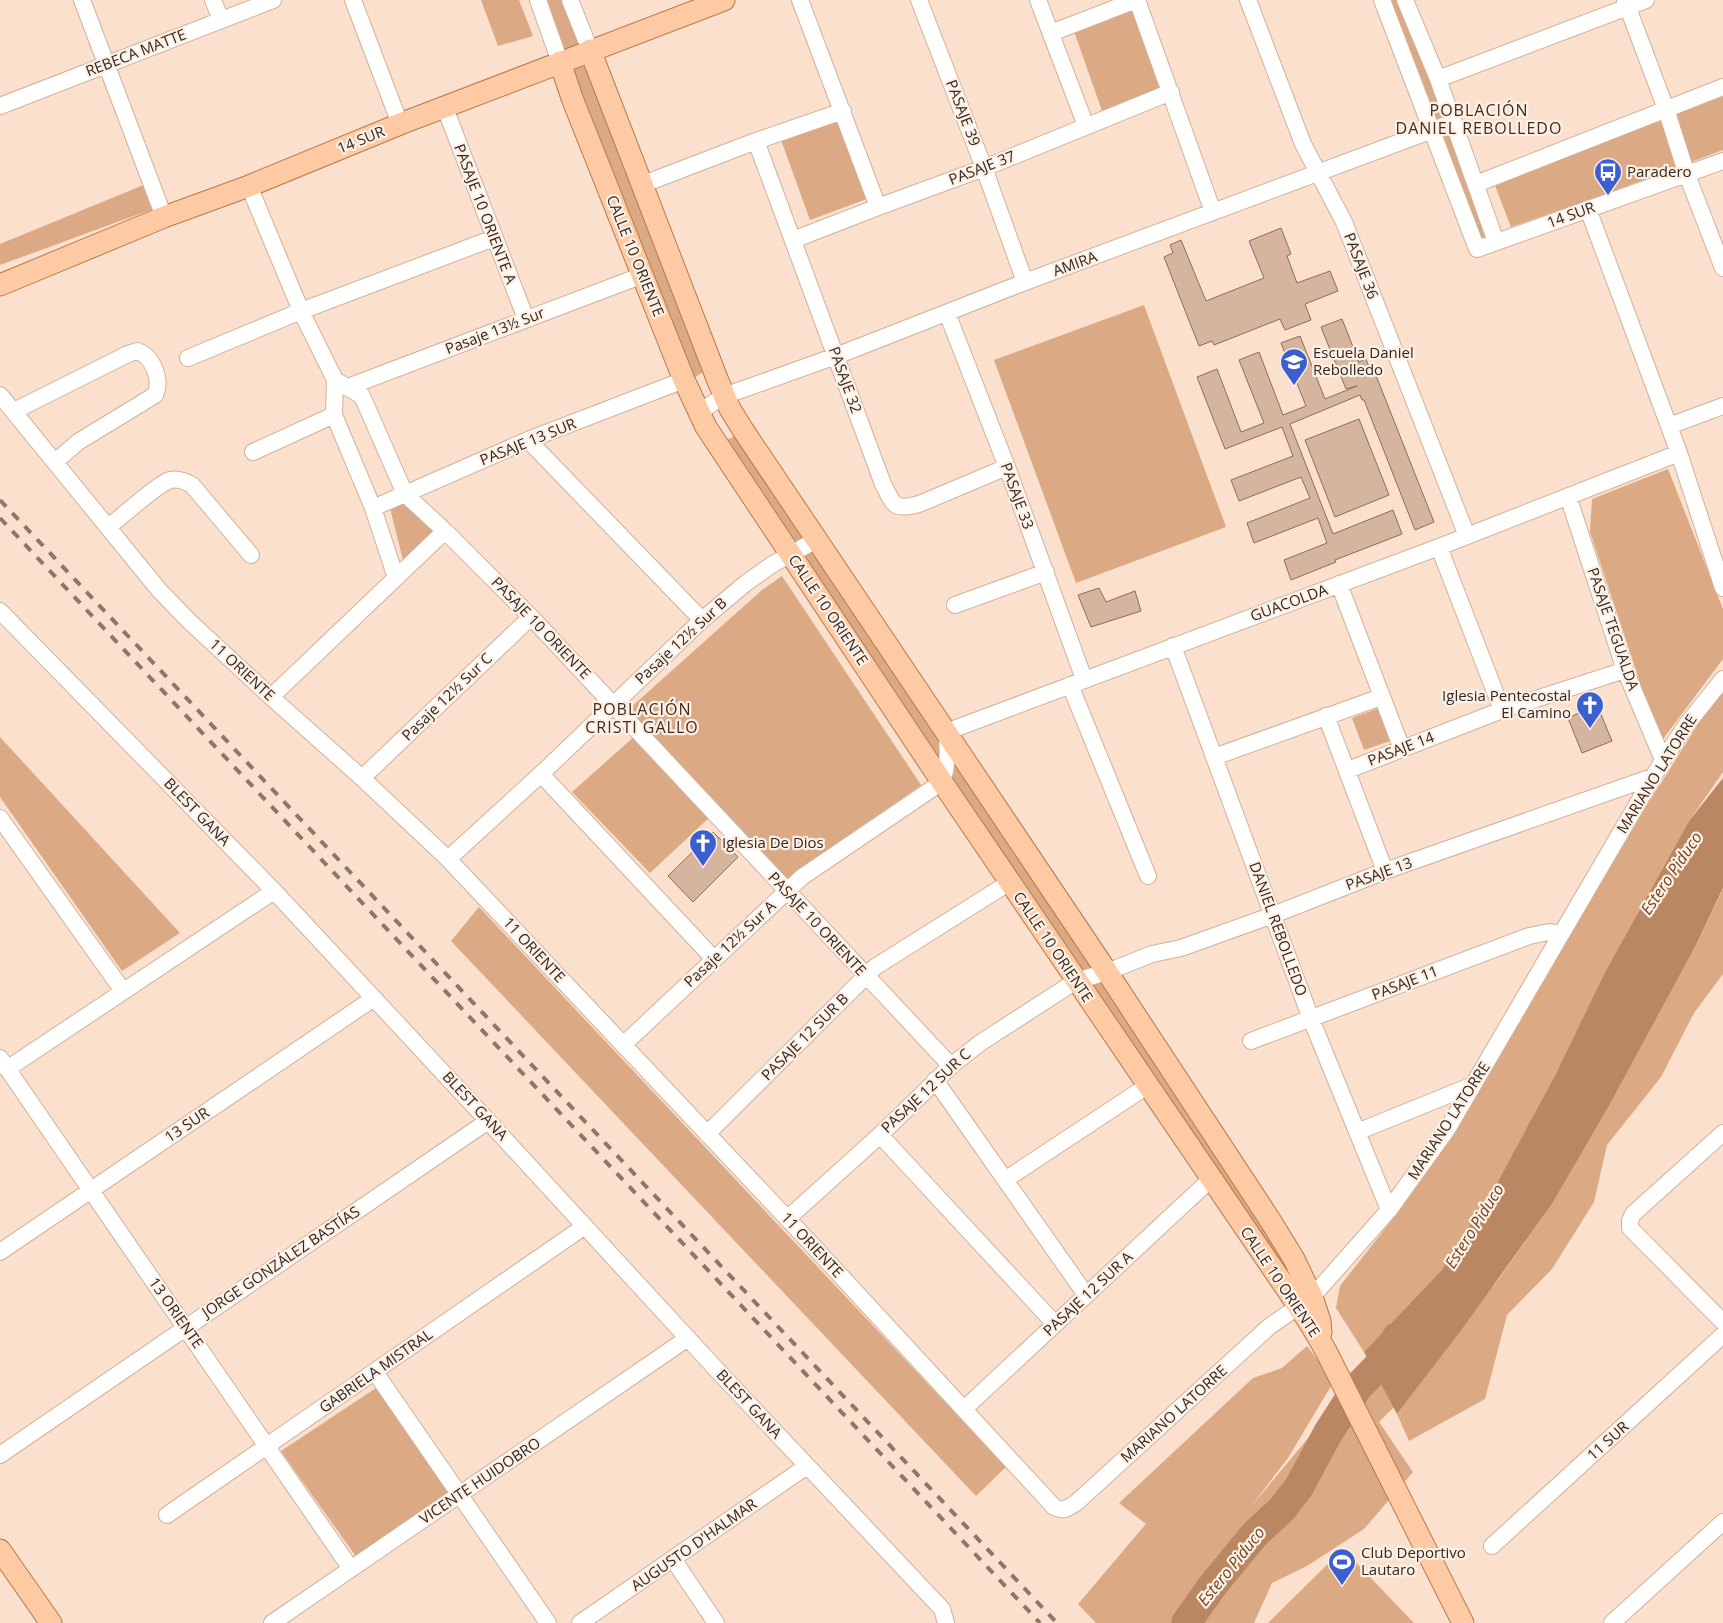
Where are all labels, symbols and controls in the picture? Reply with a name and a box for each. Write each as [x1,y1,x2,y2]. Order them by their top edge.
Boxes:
street label: REBECA MATTE [82,24,189,80]
street label: PASAJE 39 [942,77,986,149]
district label: POBLACIÓN DANIEL REBOLLEDO [1396,99,1562,139]
street label: 14 SUR [334,120,388,158]
street label: PASAJE 10 ORIENTE A [450,141,522,287]
street label: PASAJE 37 [946,145,1018,189]
bus stop icon: Paradero [1593,157,1623,196]
place label: Paradero [1627,161,1692,181]
street label: CALLE 10 ORIENTE [602,192,669,319]
street label: 14 SUR [1544,196,1598,232]
street label: PASAJE 36 [1340,230,1384,302]
street label: AMIRA [1050,246,1100,280]
street label: Pasaje 13½ Sur [442,302,547,358]
place label: Escuela Daniel Rebolledo [1313,342,1414,379]
street label: PASAJE 32 [825,344,867,416]
school or university icon: Escuela Daniel Rebolledo [1279,347,1309,386]
street label: PASAJE 13 SUR [477,412,579,469]
street label: PASAJE 33 [997,460,1039,532]
street label: CALLE 10 ORIENTE [784,550,873,669]
street label: PASAJE TEGUALDA [1584,565,1645,693]
street label: PASAJE 10 ORIENTE [488,572,596,683]
street label: GUACOLDA [1247,579,1330,625]
street label: Pasaje 12½ Sur B [630,592,731,688]
street label: 11 ORIENTE [206,634,280,705]
street label: Pasaje 12½ Sur C [397,648,496,745]
place label: Iglesia Pentecostal El Camino [1442,685,1571,722]
church icon: Iglesia Pentecostal El Camino [1575,690,1605,729]
district label: POBLACIÓN CRISTI GALLO [585,698,699,738]
street label: MARIANO LATORRE [1611,710,1701,837]
street label: PASAJE 14 [1365,726,1437,770]
street label: BLEST GANA [160,773,236,850]
water label: Estero Piduco [1635,827,1707,919]
church icon: Iglesia De Dios [688,828,718,867]
place label: Iglesia De Dios [722,832,824,852]
street label: PASAJE 13 [1343,852,1415,894]
street label: DANIEL REBOLLEDO [1245,859,1313,999]
street label: PASAJE 10 ORIENTE [764,867,871,979]
street label: CALLE 10 ORIENTE [1009,887,1098,1006]
street label: Pasaje 12½ Sur A [679,895,780,991]
street label: 11 ORIENTE [499,912,570,986]
street label: PASAJE 11 [1369,960,1441,1004]
street label: PASAJE 12 SUR B [756,988,852,1084]
street label: PASAJE 12 SUR C [876,1044,974,1137]
street label: MARIANO LATORRE [1403,1058,1494,1183]
street label: BLEST GANA [439,1067,513,1144]
street label: 13 SUR [160,1102,213,1146]
water label: Estero Piduco [1439,1180,1509,1272]
street label: JORGE GONZÁLEZ BASTÍAS [196,1201,363,1323]
street label: 11 ORIENTE [777,1207,848,1281]
street label: CALLE 10 ORIENTE [1236,1222,1325,1341]
street label: PASAJE 12 SUR A [1038,1246,1137,1340]
street label: 13 ORIENTE [145,1273,209,1352]
street label: GABRIELA MISTRAL [315,1324,436,1417]
street label: MARIANO LATORRE [1116,1360,1231,1466]
street label: BLEST GANA [713,1365,787,1442]
street label: 11 SUR [1582,1416,1633,1464]
street label: VICENTE HUIDOBRO [415,1432,544,1528]
street label: AUGUSTO D'HALMAR [627,1493,761,1595]
water label: Estero Piduco [1192,1522,1270,1610]
place label: Club Deportivo Lautaro [1361,1542,1466,1579]
sports icon: Club Deportivo Lautaro [1327,1547,1357,1586]

